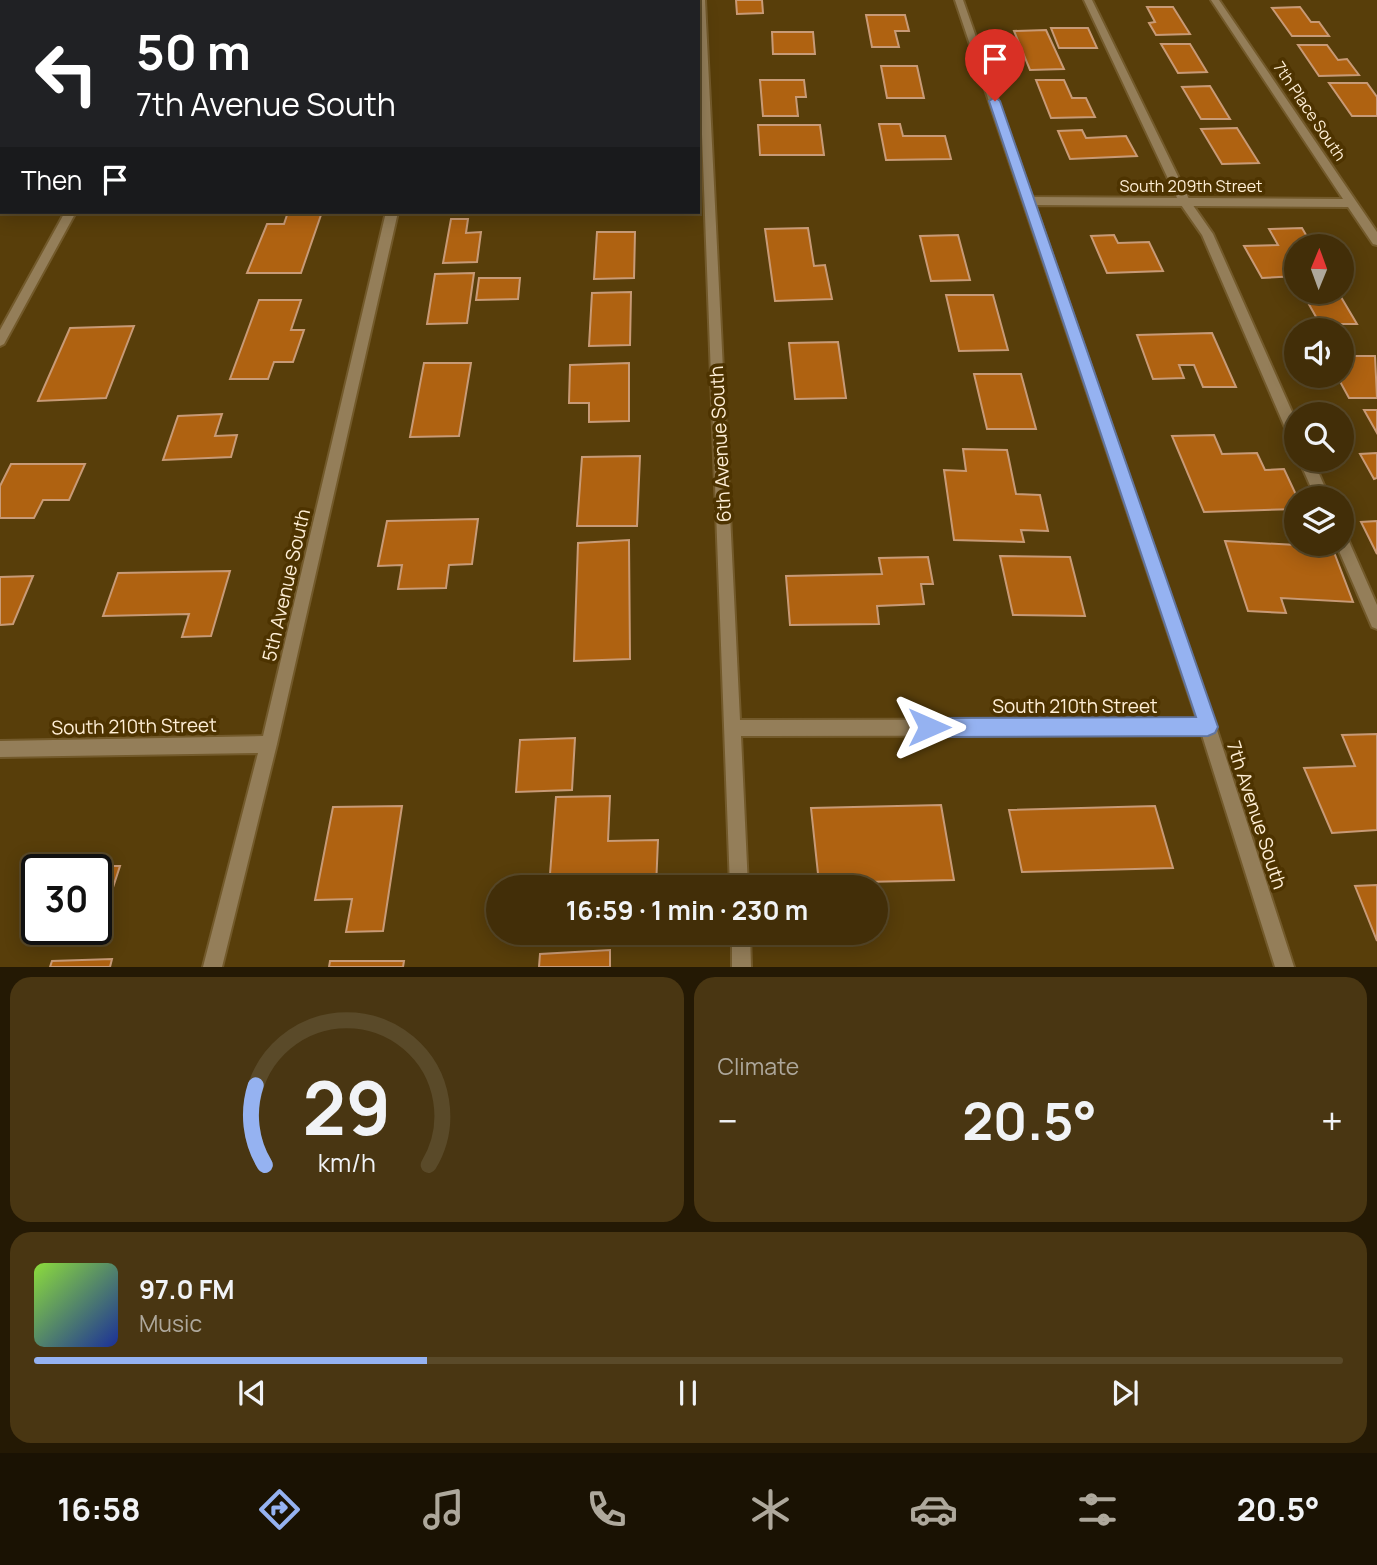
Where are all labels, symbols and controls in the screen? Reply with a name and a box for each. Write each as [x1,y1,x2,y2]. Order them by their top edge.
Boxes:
text: 50 m [136,18,251,85]
icon: left [21,28,112,119]
pin [965,29,1025,101]
icon: arrive [976,40,1014,78]
street label: 7th Place South [1269,57,1351,165]
text: 7th Avenue South [136,82,396,126]
icon: arrive [96,161,134,199]
text: Then [21,162,82,198]
street label: South 209th Street [1120,175,1262,197]
north arrow [1284,234,1354,304]
map controls [1284,234,1354,556]
button: sound [1284,318,1354,388]
street label: 6th Avenue South [703,365,737,523]
button: search [1284,402,1354,472]
button: layers [1284,486,1354,556]
street label: 5th Avenue South [256,506,316,664]
position arrow [892,690,966,764]
street label: South 210th Street [992,693,1158,719]
street label: South 210th Street [51,712,217,740]
street label: 7th Avenue South [1221,738,1293,892]
speed limit sign: 30 [21,854,112,945]
text: 16:59 · 1 min · 230 m [566,892,808,928]
text: Climate [718,1050,799,1082]
text: 29 [302,1058,391,1158]
text: 20.5° [962,1085,1097,1156]
text: − [718,1094,738,1146]
text: + [1321,1094,1343,1146]
text: km/h [318,1145,376,1180]
text: 97.0 FM [139,1271,235,1307]
text: Music [139,1307,202,1339]
icon: previous [233,1374,271,1412]
icon: pause [669,1374,707,1412]
icon: next [1106,1374,1144,1412]
icon: directions [255,1485,304,1534]
icon: music [419,1485,468,1534]
icon: phone [582,1485,631,1534]
icon: climate [746,1485,795,1534]
icon: car [909,1485,958,1534]
icon: filters [1073,1485,1122,1534]
text: 16:58 [57,1487,141,1531]
text: 20.5° [1237,1487,1320,1531]

